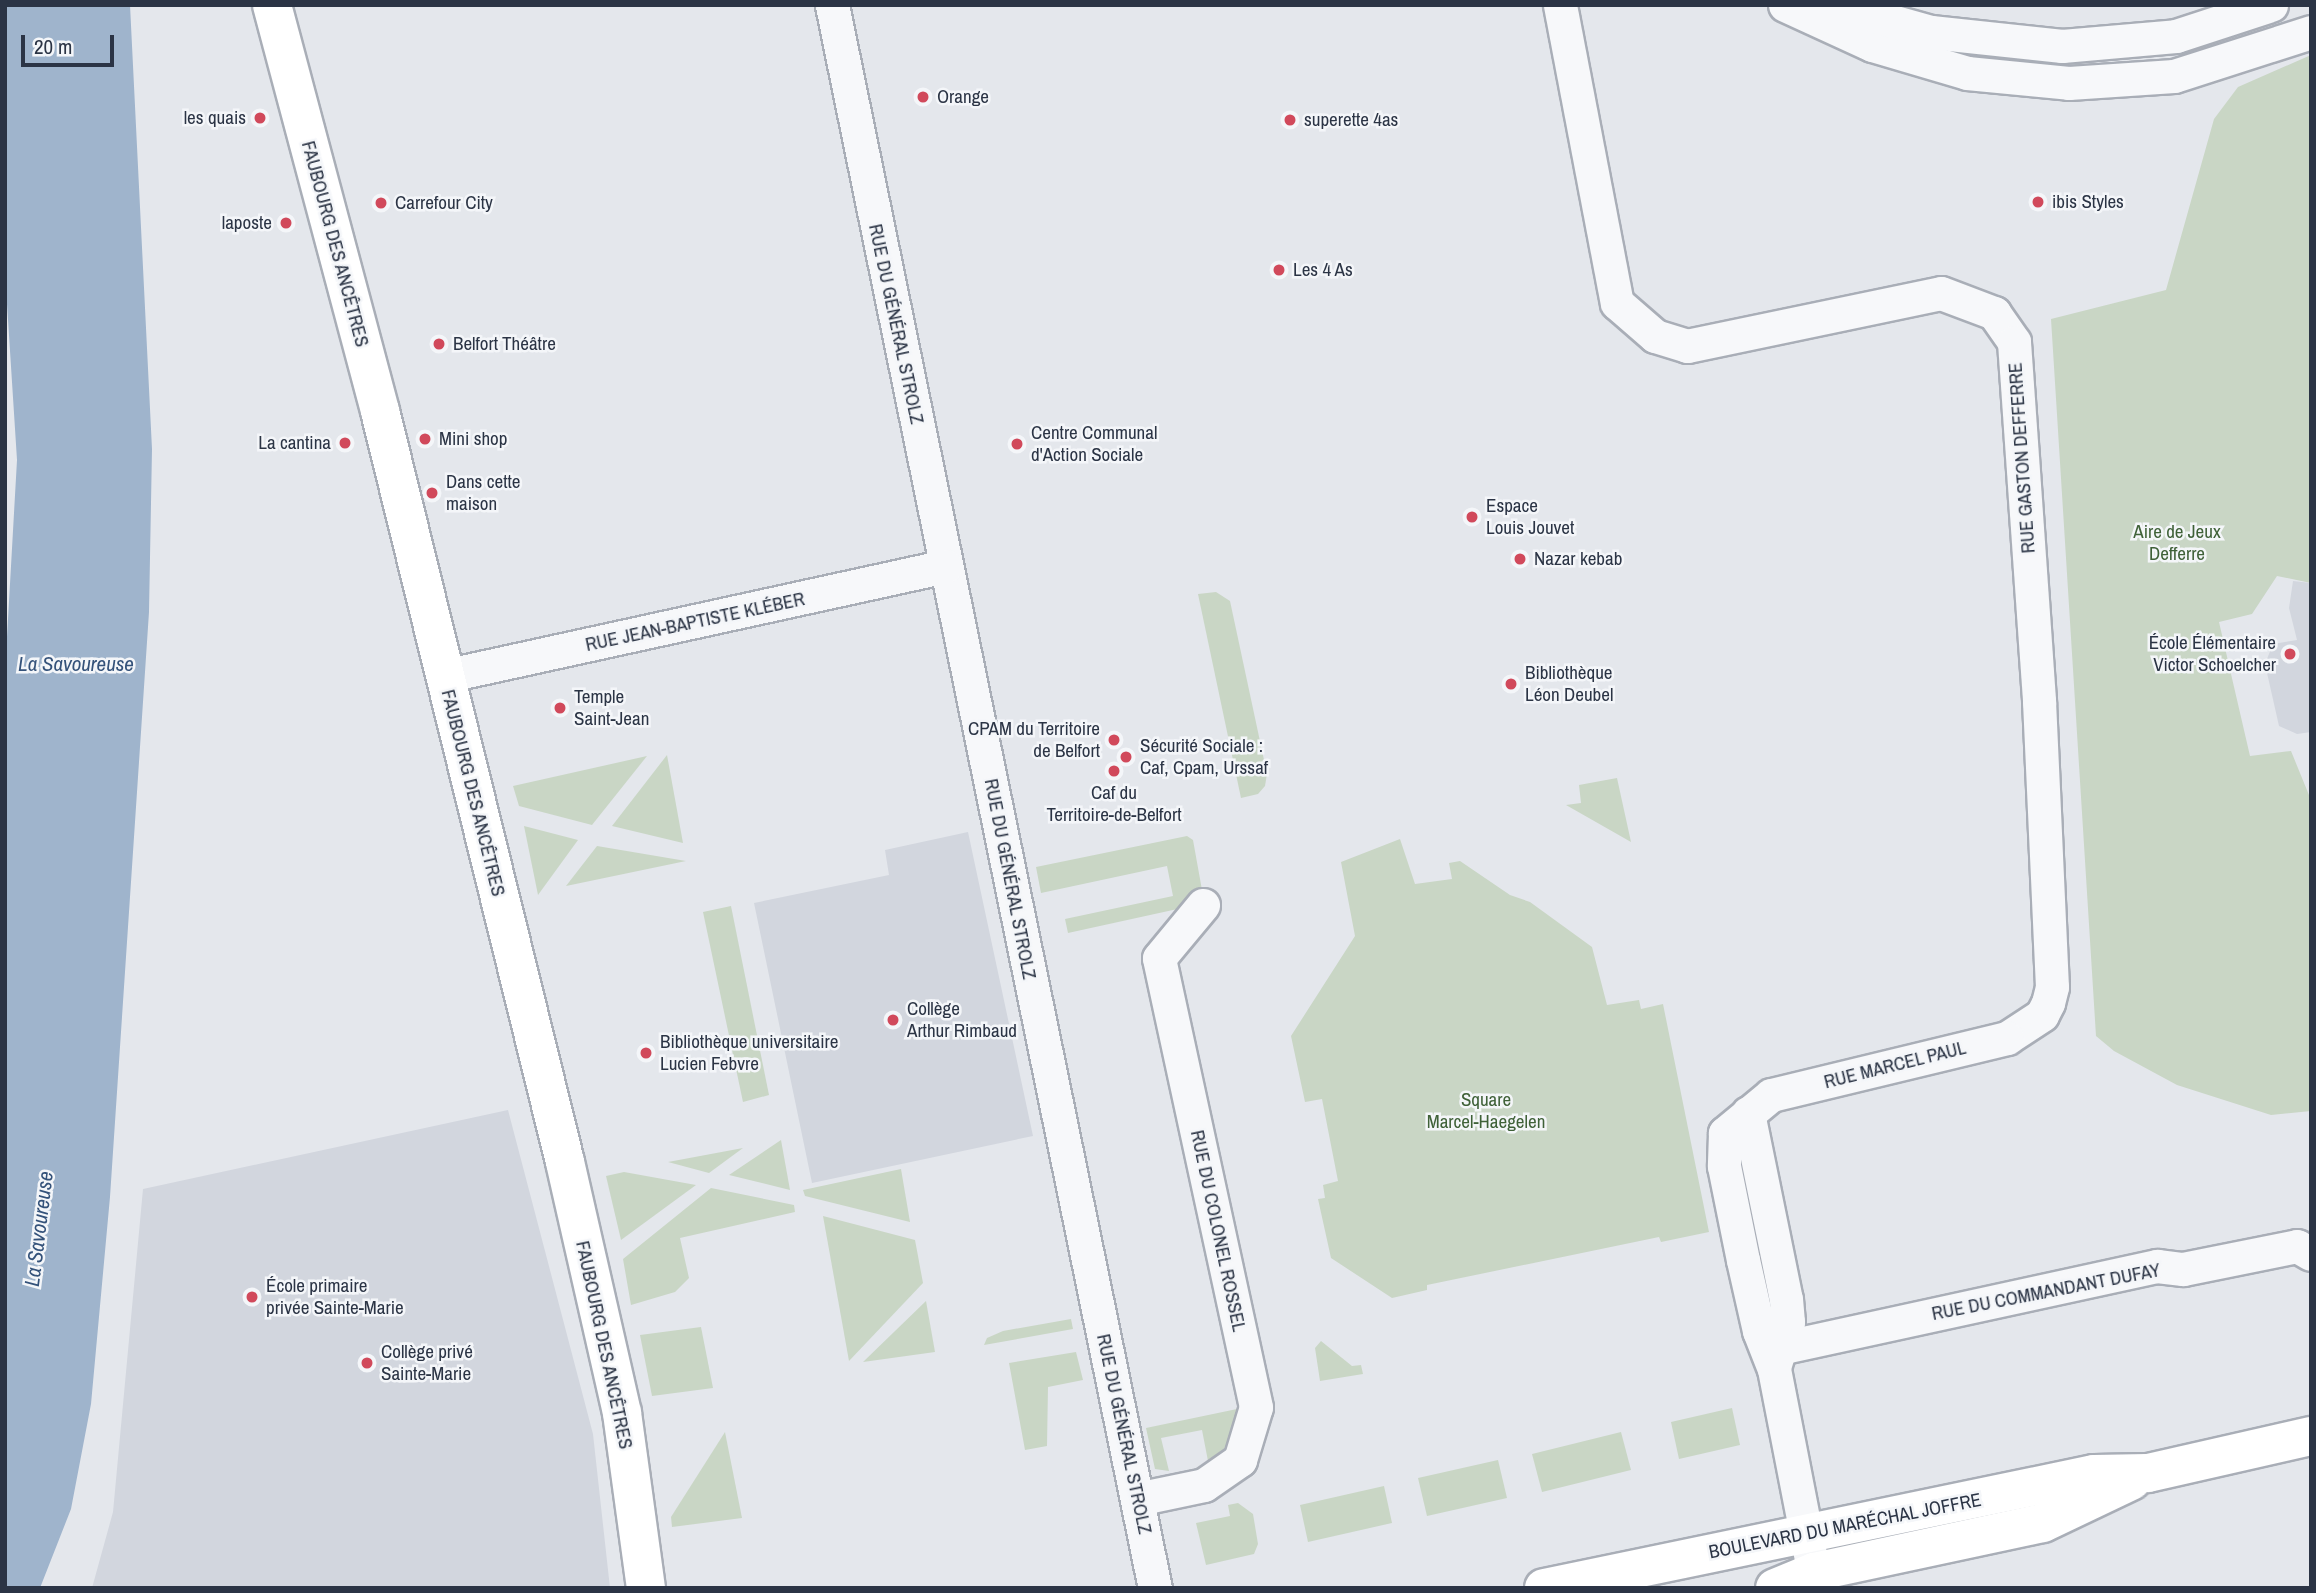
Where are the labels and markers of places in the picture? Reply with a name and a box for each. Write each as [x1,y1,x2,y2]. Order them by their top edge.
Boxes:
place label: Orange [937,86,989,108]
marker: Orange [915,89,931,105]
place label: les quais [184,107,246,129]
place label: superette 4as [1304,109,1398,131]
marker: les quais [252,110,268,126]
marker: superette 4as [1282,112,1298,128]
place label: ibis Styles [2052,191,2124,213]
place label: Carrefour City [395,192,493,214]
marker: ibis Styles [2030,194,2046,210]
marker: Carrefour City [373,195,389,211]
place label: laposte [222,212,272,234]
marker: laposte [278,215,294,231]
place label: Les 4 As [1293,259,1354,281]
marker: Les 4 As [1271,262,1287,278]
place label: Belfort Théâtre [453,333,556,355]
marker: Belfort Théâtre [431,336,447,352]
place label: Centre Communal d'Action Sociale [1031,422,1157,466]
place label: Mini shop [439,428,507,450]
marker: Mini shop [417,431,433,447]
place label: La cantina [258,432,331,454]
marker: La cantina [337,435,353,451]
marker: Centre Communal d'Action Sociale [1009,436,1025,452]
place label: Dans cette maison [446,471,520,515]
marker: Dans cette maison [424,485,440,501]
place label: Espace Louis Jouvet [1486,495,1574,539]
marker: Espace Louis Jouvet [1464,509,1480,525]
place label: Nazar kebab [1534,548,1622,570]
marker: Nazar kebab [1512,551,1528,567]
place label: École Élémentaire Victor Schoelcher [2149,632,2276,676]
marker: École Élémentaire Victor Schoelcher [2282,646,2298,662]
place label: Bibliothèque Léon Deubel [1525,662,1613,706]
marker: Bibliothèque Léon Deubel [1503,676,1519,692]
place label: Temple Saint-Jean [574,686,649,730]
marker: Temple Saint-Jean [552,700,568,716]
place label: CPAM du Territoire de Belfort [968,718,1100,762]
marker: CPAM du Territoire de Belfort [1106,732,1122,748]
place label: Sécurité Sociale : Caf, Cpam, Urssaf [1140,735,1268,779]
marker: Sécurité Sociale : Caf, Cpam, Urssaf [1118,749,1134,765]
marker: Caf du Territoire-de-Belfort [1106,763,1122,779]
place label: Caf du Territoire-de-Belfort [1046,782,1182,826]
place label: Collège Arthur Rimbaud [907,998,1017,1042]
marker: Collège Arthur Rimbaud [885,1012,901,1028]
place label: Bibliothèque universitaire Lucien Febvre [660,1031,838,1075]
marker: Bibliothèque universitaire Lucien Febvre [638,1045,654,1061]
place label: École primaire privée Sainte-Marie [266,1275,404,1319]
marker: École primaire privée Sainte-Marie [244,1289,260,1305]
place label: Collège privé Sainte-Marie [381,1341,473,1385]
marker: Collège privé Sainte-Marie [359,1355,375,1371]

